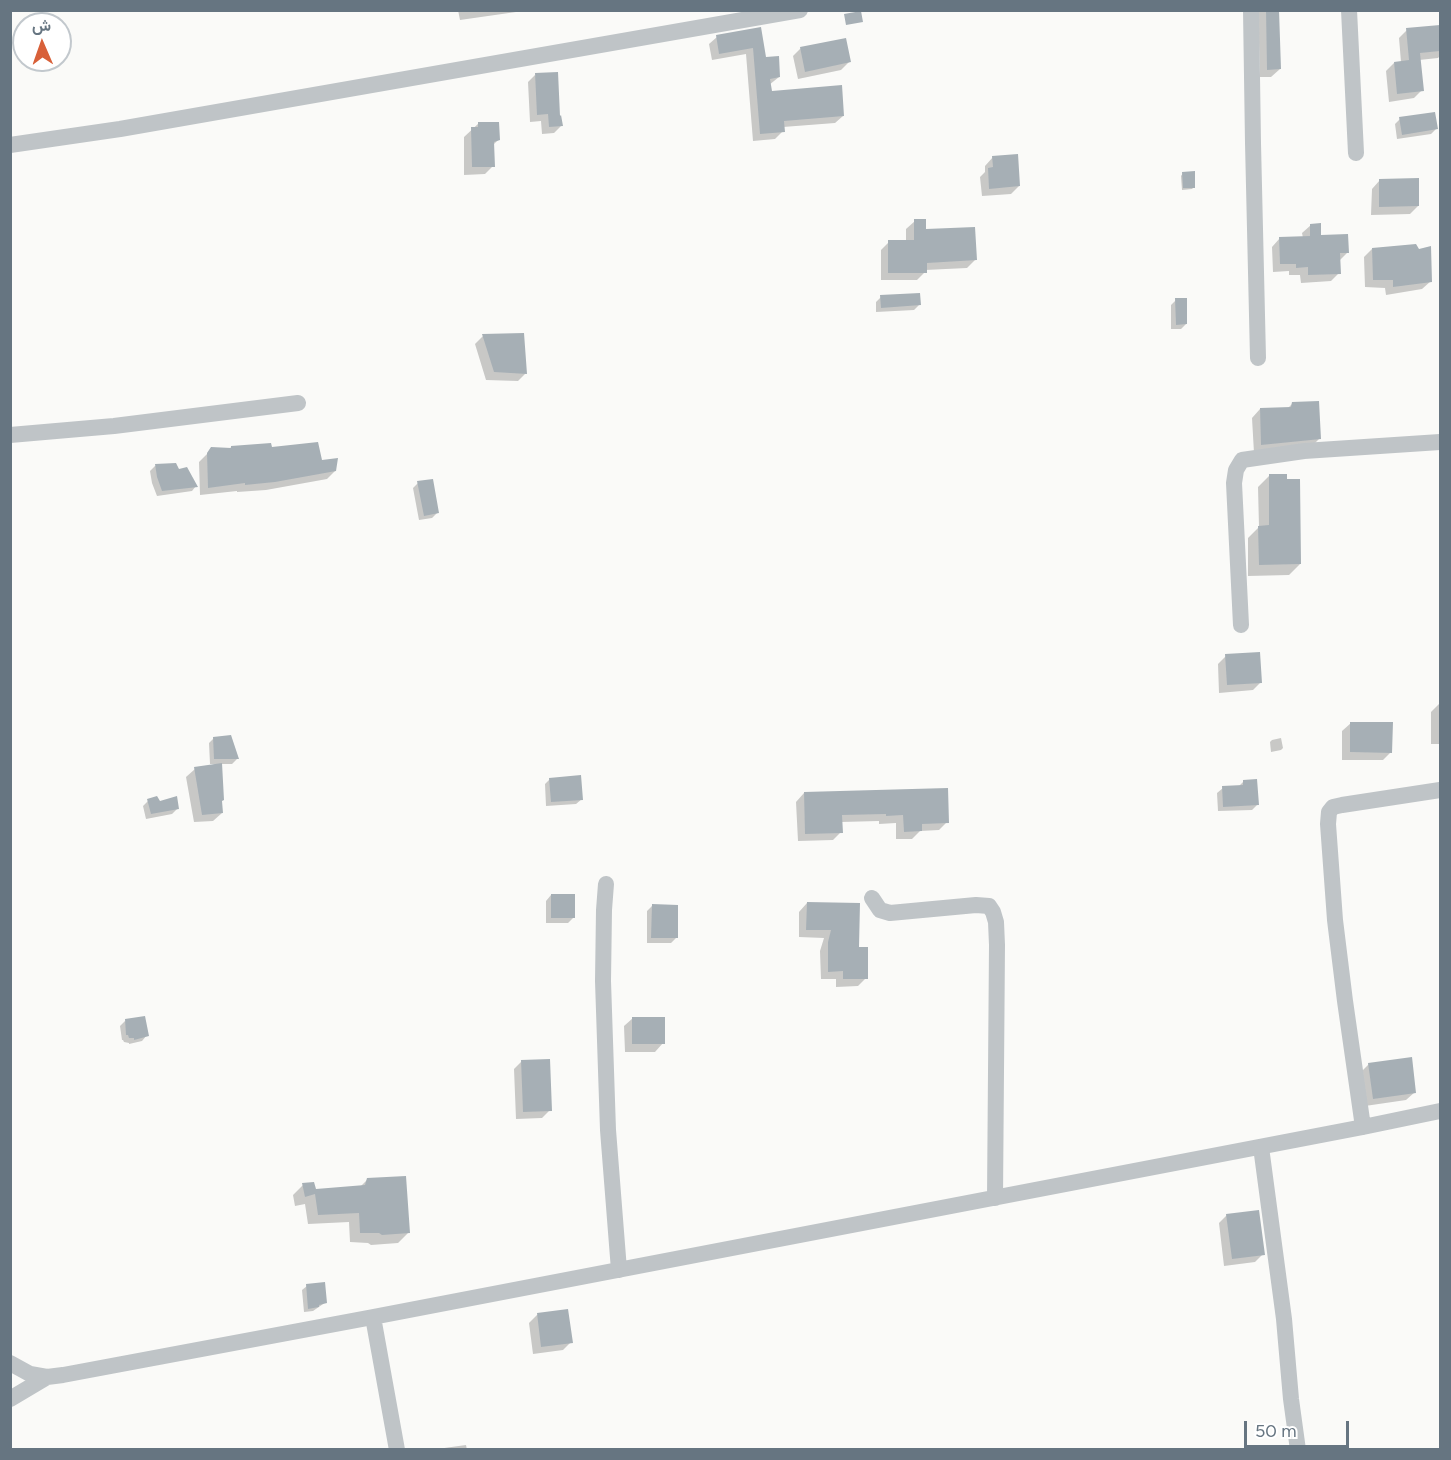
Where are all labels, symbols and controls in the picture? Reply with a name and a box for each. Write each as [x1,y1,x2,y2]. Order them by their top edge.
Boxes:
north arrow [12,12,72,72]
text: ش [31,16,51,35]
scale bar [1247,1409,1352,1447]
text: 50 m [1255,1420,1297,1442]

